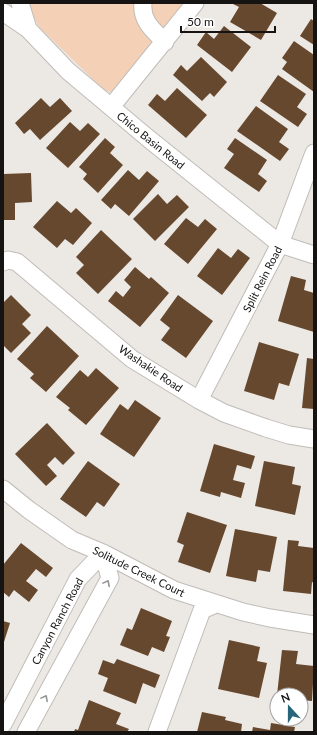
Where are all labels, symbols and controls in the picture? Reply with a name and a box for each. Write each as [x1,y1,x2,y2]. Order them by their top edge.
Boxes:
scale bar [181,8,275,34]
text: 50 m [187,14,214,29]
street label: Chico Basin Road [114,109,188,171]
street label: Split Rein Road [240,244,284,314]
street label: Washakie Road [117,342,185,394]
street label: Solitude Creek Court [91,543,187,599]
street label: Canyon Ranch Road [29,575,85,667]
one-way arrow [102,580,110,588]
north arrow [269,687,309,727]
text: N [279,690,292,705]
one-way arrow [40,695,48,702]

